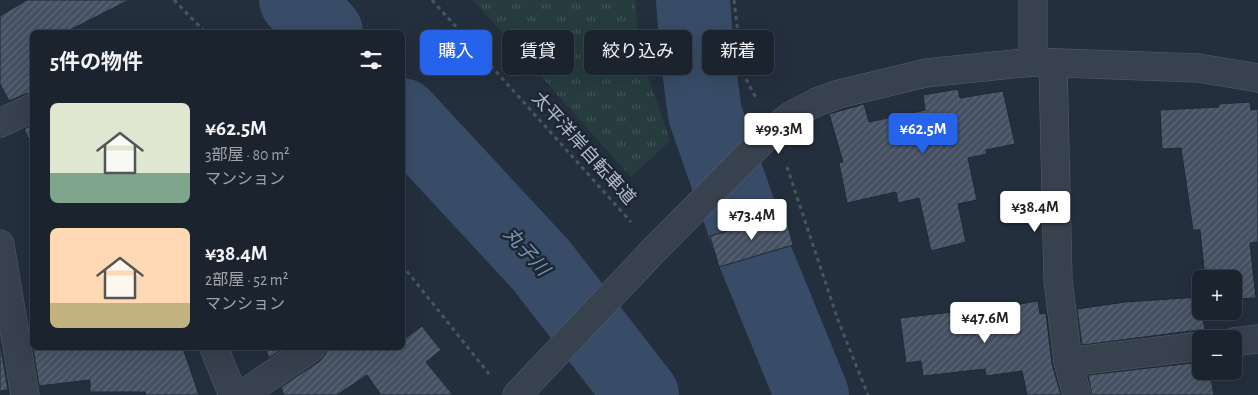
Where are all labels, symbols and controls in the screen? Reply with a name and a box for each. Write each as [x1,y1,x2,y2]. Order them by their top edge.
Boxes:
chip: 購入 [420,30,492,75]
chip: 賃貸 [502,30,574,75]
chip: 絞り込み [584,30,692,75]
chip: 新着 [702,30,774,75]
icon: filters [357,46,385,74]
text: 5件の物件 [50,52,143,73]
street label: 太平洋岸自転車道 [528,88,640,208]
pin: ¥99.3M [738,112,820,155]
pin: ¥62.5M [882,112,964,155]
text: ¥62.5M [205,118,267,139]
text: ¥99.3M [755,121,803,137]
text: ¥62.5M [899,121,947,137]
icon: home [90,123,150,183]
text: 3部屋 · 80 m² [205,147,290,163]
text: マンション [205,171,285,187]
pin: ¥38.4M [994,190,1076,233]
pin: ¥73.4M [711,198,793,241]
text: ¥38.4M [1011,199,1059,215]
text: ¥73.4M [729,207,775,223]
water label: 丸子川 [500,224,554,281]
text: ¥38.4M [205,243,268,264]
icon: home [90,248,150,308]
map controls [1192,270,1242,380]
button: + [1192,270,1242,320]
text: 2部屋 · 52 m² [205,272,288,288]
text: マンション [205,296,285,312]
pin: ¥47.6M [944,302,1026,344]
text: ¥47.6M [961,310,1009,326]
button: − [1192,330,1242,380]

